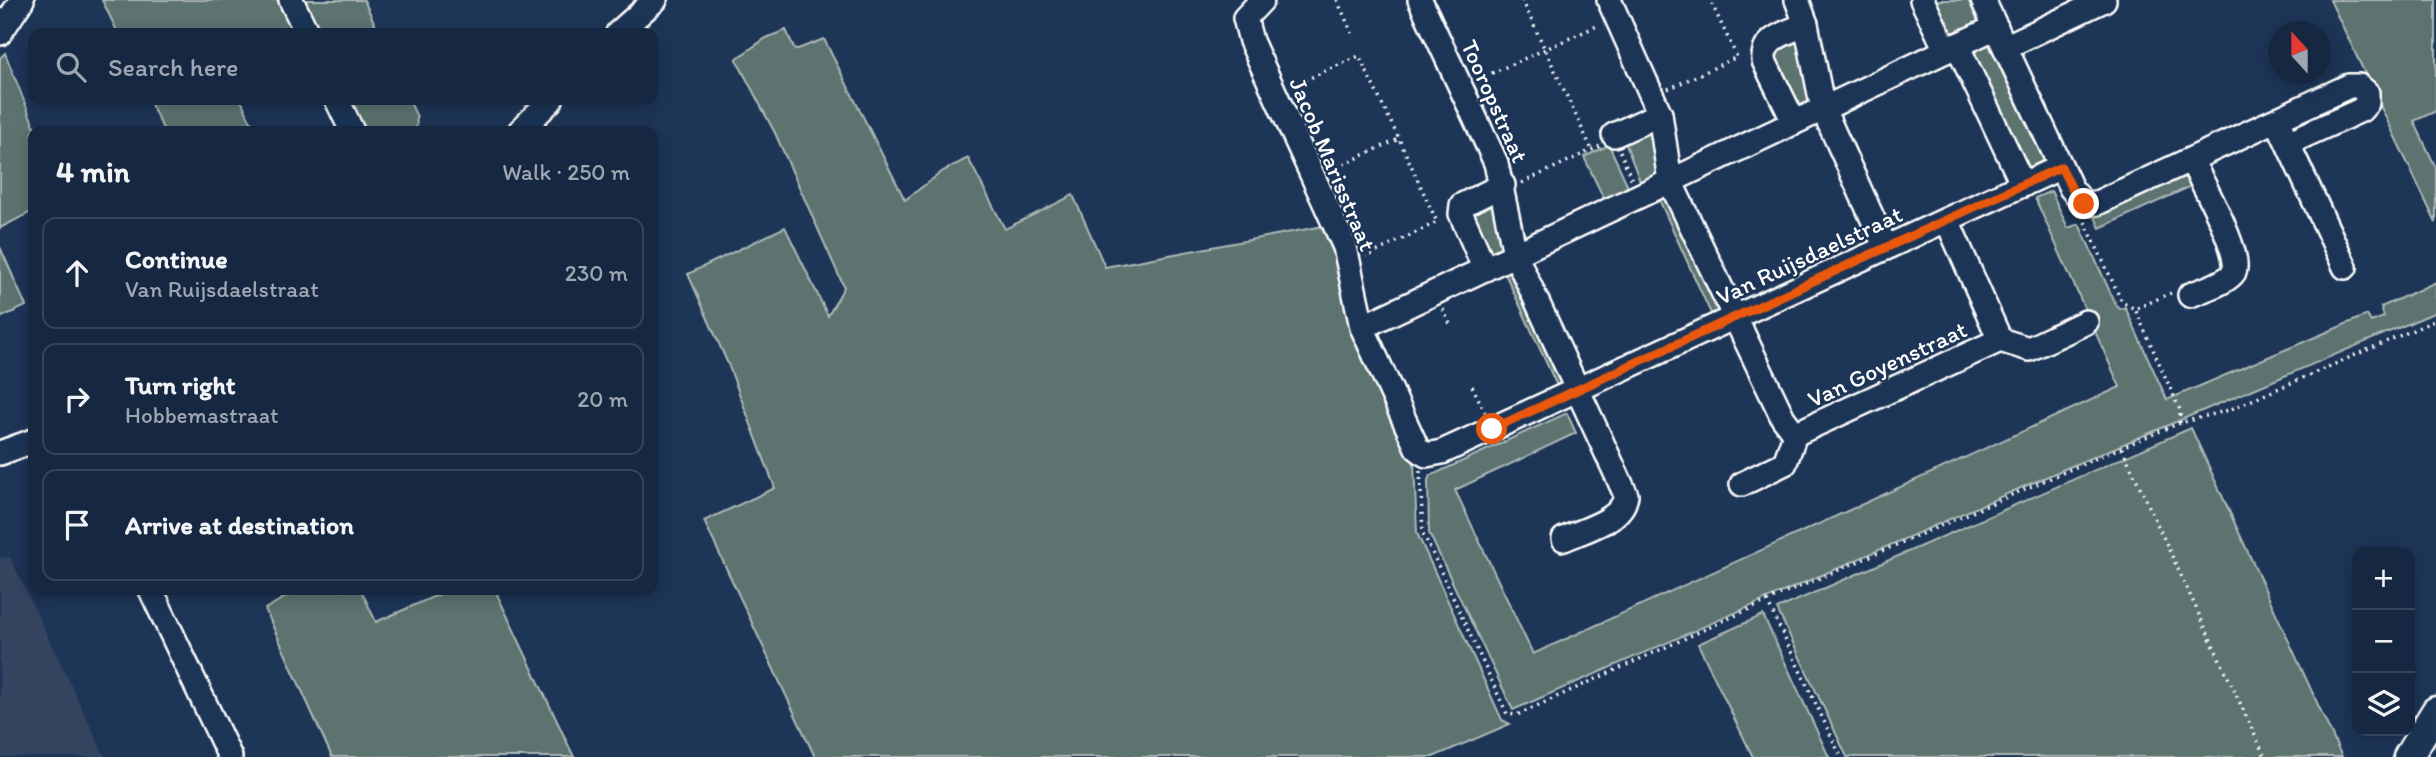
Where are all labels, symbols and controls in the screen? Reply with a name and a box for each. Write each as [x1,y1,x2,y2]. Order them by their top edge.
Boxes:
north arrow [2268,21,2331,84]
search box [28,28,658,105]
street label: Tooropstraat [1455,35,1535,167]
icon: search [52,48,90,86]
text: Search here [108,51,238,83]
street label: Jacob Marisstraat [1283,73,1383,255]
text: 4 min [56,153,130,190]
text: Walk · 250 m [502,158,630,186]
route end [2068,188,2099,219]
street label: Van Ruijsdaelstraat [1711,199,1907,311]
text: Continue [125,243,228,275]
icon: ahead [58,254,96,292]
text: 230 m [565,259,628,287]
text: Van Ruijsdaelstraat [125,275,319,303]
street label: Van Goyenstraat [1803,314,1971,414]
text: Turn right [125,369,236,401]
icon: right [58,380,96,418]
text: 20 m [577,385,628,413]
text: Hobbemastraat [125,401,279,429]
route start [1476,413,1507,444]
icon: arrive [58,506,96,544]
text: Arrive at destination [125,509,354,541]
map controls [2352,547,2415,736]
button: + [2352,547,2415,610]
button: − [2352,610,2415,673]
button: layers [2352,673,2415,736]

